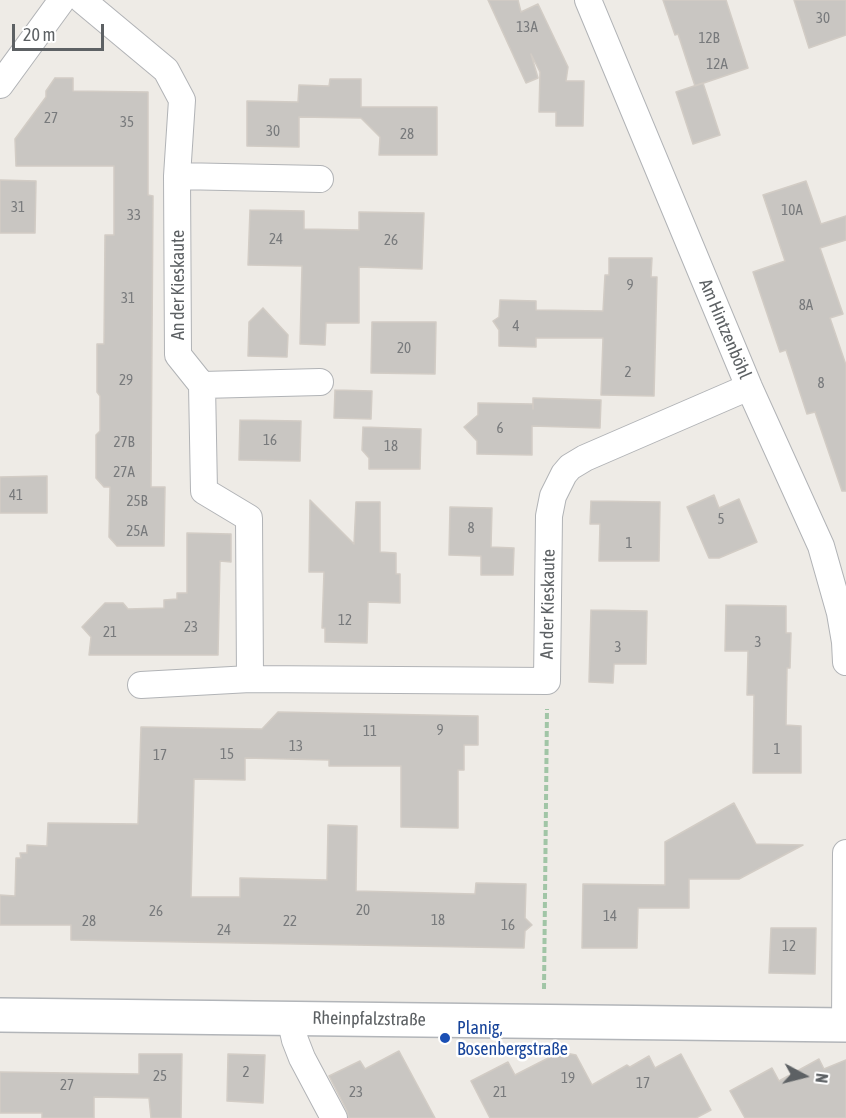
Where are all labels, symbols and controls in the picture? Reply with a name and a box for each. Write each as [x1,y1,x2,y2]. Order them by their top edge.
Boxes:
house number: 30 [816,9,830,27]
scale bar [15,12,106,50]
house number: 13A [516,18,538,36]
text: 20 m [23,24,55,45]
house number: 12B [698,29,720,47]
house number: 12A [706,55,728,73]
house number: 27 [44,109,58,127]
house number: 35 [120,113,134,131]
house number: 30 [266,122,280,140]
house number: 28 [400,125,414,143]
house number: 31 [11,198,25,216]
house number: 10A [781,201,803,219]
house number: 33 [127,206,141,224]
street label: An der Kieskaute [167,230,189,340]
house number: 24 [269,230,283,248]
house number: 26 [384,231,398,249]
house number: 9 [626,276,634,294]
street label: Am Hintzenböhl [694,276,756,382]
house number: 31 [121,289,135,307]
house number: 8A [799,296,813,314]
house number: 4 [512,317,520,335]
house number: 20 [397,339,411,357]
house number: 2 [624,363,632,381]
house number: 29 [119,371,133,389]
house number: 8 [817,374,825,392]
house number: 6 [496,419,504,437]
house number: 16 [263,431,277,449]
house number: 27B [113,433,135,451]
house number: 18 [384,437,398,455]
house number: 27A [113,463,135,481]
house number: 41 [9,486,23,504]
house number: 25B [126,492,148,510]
house number: 5 [717,510,725,528]
house number: 8 [467,519,475,537]
house number: 25A [126,522,148,540]
house number: 1 [625,534,633,552]
street label: An der Kieskaute [536,549,560,659]
house number: 12 [338,611,352,629]
house number: 23 [184,618,198,636]
house number: 21 [103,623,117,641]
house number: 3 [754,633,762,651]
house number: 3 [614,638,622,656]
house number: 9 [436,721,444,739]
house number: 11 [363,722,377,740]
house number: 13 [289,737,303,755]
house number: 1 [773,740,781,758]
house number: 15 [220,745,234,763]
house number: 17 [153,746,167,764]
house number: 20 [356,901,370,919]
house number: 26 [149,902,163,920]
house number: 14 [603,907,617,925]
house number: 18 [431,911,445,929]
house number: 28 [82,912,96,930]
house number: 22 [283,912,297,930]
house number: 16 [501,916,515,934]
house number: 24 [217,921,231,939]
house number: 12 [782,937,796,955]
street label: Rheinpfalzstraße [312,1007,426,1031]
place label: Planig, Bosenbergstraße [457,1017,568,1060]
marker: Planig, Bosenbergstraße [438,1031,452,1045]
north arrow [774,1046,834,1106]
house number: 2 [242,1063,250,1081]
house number: 25 [153,1067,167,1085]
house number: 19 [561,1069,575,1087]
text: N [812,1072,831,1084]
house number: 17 [636,1074,650,1092]
house number: 27 [60,1076,74,1094]
house number: 23 [349,1083,363,1101]
house number: 21 [493,1083,507,1101]

